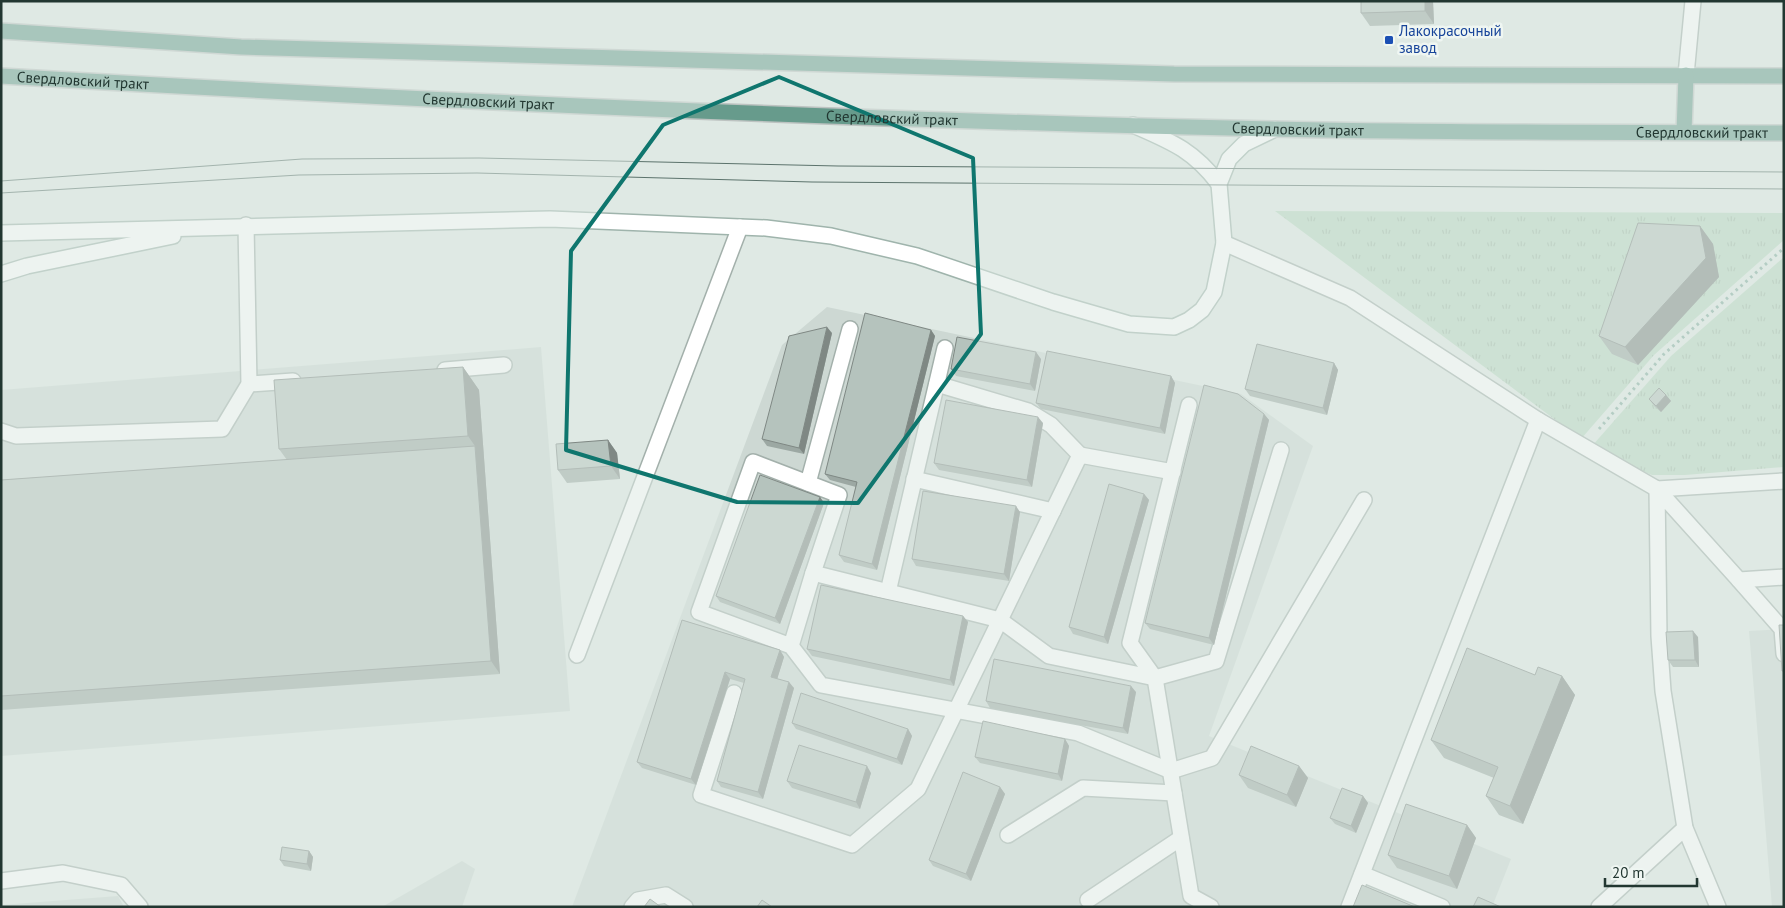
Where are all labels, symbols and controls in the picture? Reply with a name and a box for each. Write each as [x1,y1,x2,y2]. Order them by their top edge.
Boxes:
place label: Лакокрасочный завод [1398,21,1502,57]
marker: Лакокрасочный завод [1383,34,1395,46]
street label: Свердловский тракт [16,67,149,93]
street label: Свердловский тракт [422,89,555,114]
street label: Свердловский тракт [826,106,958,130]
street label: Свердловский тракт [1232,118,1364,140]
street label: Свердловский тракт [1636,122,1768,142]
scale bar [1605,856,1698,888]
text: 20 m [1612,863,1645,882]

